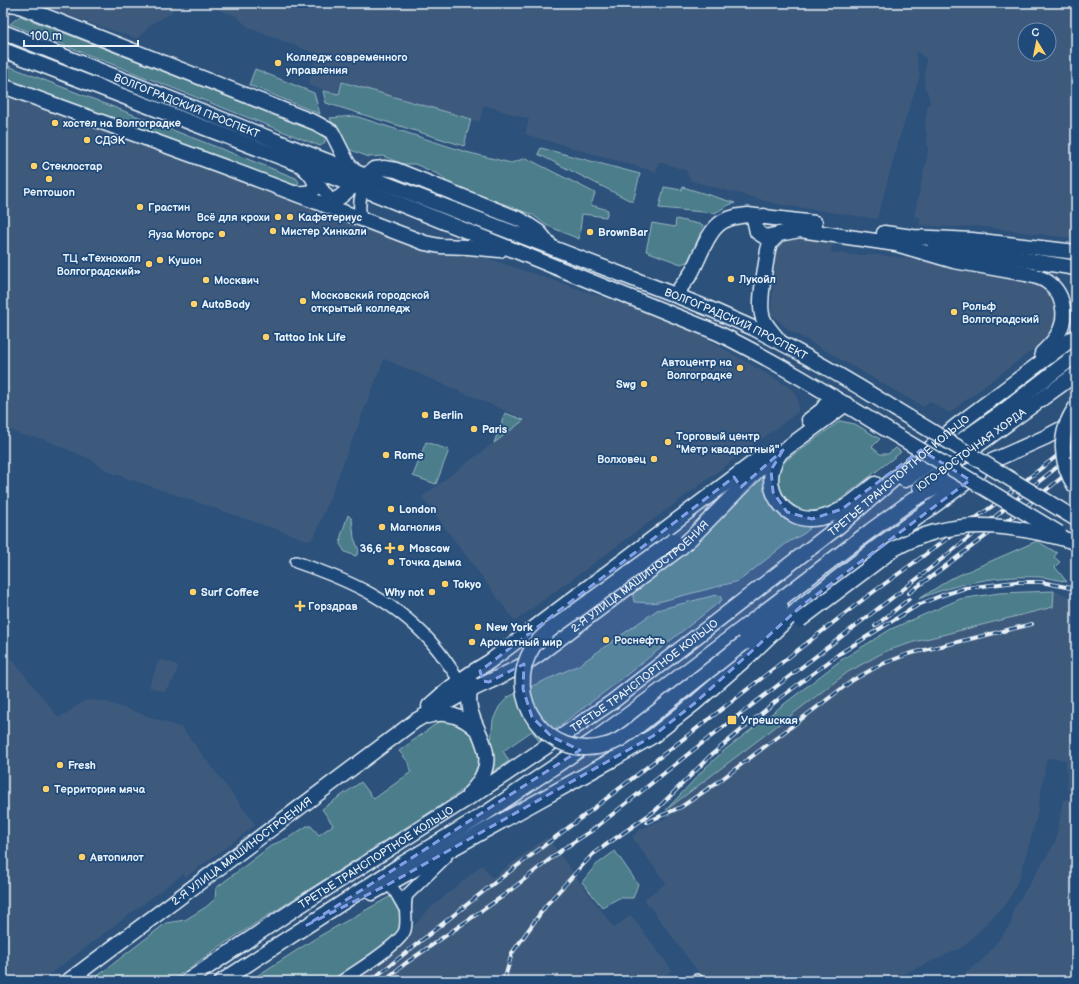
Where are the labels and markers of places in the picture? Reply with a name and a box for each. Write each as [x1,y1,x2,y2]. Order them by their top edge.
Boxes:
place label: Колледж современного управления [286,51,408,77]
marker: Колледж современного управления [273,58,283,68]
place label: хостел на Волгоградке [63,117,181,130]
marker: хостел на Волгоградке [50,118,60,128]
place label: СДЭК [95,134,126,147]
marker: СДЭК [82,135,92,145]
place label: Стеклостар [42,160,103,173]
marker: Стеклостар [29,161,39,171]
marker: Рептошоп [44,174,54,184]
place label: Рептошоп [23,186,75,199]
place label: Грастин [148,201,190,214]
marker: Грастин [135,202,145,212]
place label: Всё для крохи [197,211,270,224]
place label: Кафетериус [298,211,363,224]
marker: Всё для крохи [273,212,283,222]
marker: Кафетериус [285,212,295,222]
place label: Мистер Хинкали [281,225,367,238]
marker: Мистер Хинкали [268,226,278,236]
place label: BrownBar [598,226,649,239]
marker: BrownBar [585,227,595,237]
place label: Яуза Моторс [148,228,214,241]
marker: Яуза Моторс [217,229,227,239]
place label: ТЦ «Технохолл Волгоградский» [57,252,141,278]
place label: Кушон [168,254,202,267]
marker: Кушон [155,255,165,265]
marker: ТЦ «Технохолл Волгоградский» [144,259,154,269]
place label: Лукойл [738,273,776,286]
place label: Москвич [214,274,259,287]
marker: Лукойл [726,274,736,284]
marker: Москвич [201,275,211,285]
place label: Московский городской открытый колледж [311,289,429,315]
marker: Московский городской открытый колледж [298,296,308,306]
place label: AutoBody [201,298,250,311]
marker: AutoBody [189,299,199,309]
place label: Рольф Волгоградский [962,300,1039,326]
marker: Рольф Волгоградский [949,307,959,317]
place label: Tattoo Ink Life [274,331,346,344]
marker: Tattoo Ink Life [261,332,271,342]
place label: Автоцентр на Волгоградке [661,356,733,382]
marker: Автоцентр на Волгоградке [735,363,745,373]
place label: Swg [616,378,636,391]
marker: Swg [639,379,649,389]
place label: Berlin [433,409,463,422]
marker: Berlin [420,410,430,420]
place label: Paris [482,423,508,436]
marker: Paris [469,424,479,434]
place label: Торговый центр "Метр квадратный" [676,430,780,456]
marker: Торговый центр "Метр квадратный" [663,437,673,447]
place label: Rome [394,449,424,462]
marker: Rome [381,450,391,460]
place label: Волховец [597,453,646,466]
marker: Волховец [649,454,659,464]
place label: London [399,503,436,516]
marker: London [386,504,396,514]
place label: Магнолия [390,521,441,534]
marker: Магнолия [377,522,387,532]
place label: 36,6 [360,542,382,555]
place label: Moscow [409,542,450,555]
marker: 36,6 [385,543,395,553]
marker: Moscow [396,543,406,553]
place label: Точка дыма [399,556,462,569]
marker: Точка дыма [386,557,396,567]
place label: Tokyo [453,578,481,591]
marker: Tokyo [440,579,450,589]
place label: Surf Coffee [201,586,259,599]
place label: Why not [384,586,424,599]
marker: Surf Coffee [188,587,198,597]
marker: Why not [427,587,437,597]
place label: Горздрав [308,600,357,613]
marker: Горздрав [295,601,305,611]
place label: New York [486,621,533,634]
marker: New York [473,622,483,632]
place label: Роснефть [614,634,665,647]
marker: Роснефть [601,635,611,645]
place label: Ароматный мир [479,636,563,649]
marker: Ароматный мир [467,637,477,647]
marker: Угрешская [726,714,738,726]
place label: Угрешская [741,714,798,727]
place label: Fresh [68,759,96,772]
marker: Fresh [55,760,65,770]
place label: Территория мяча [54,783,146,796]
marker: Территория мяча [41,784,51,794]
place label: Автопилот [89,851,145,864]
marker: Автопилот [77,852,87,862]

